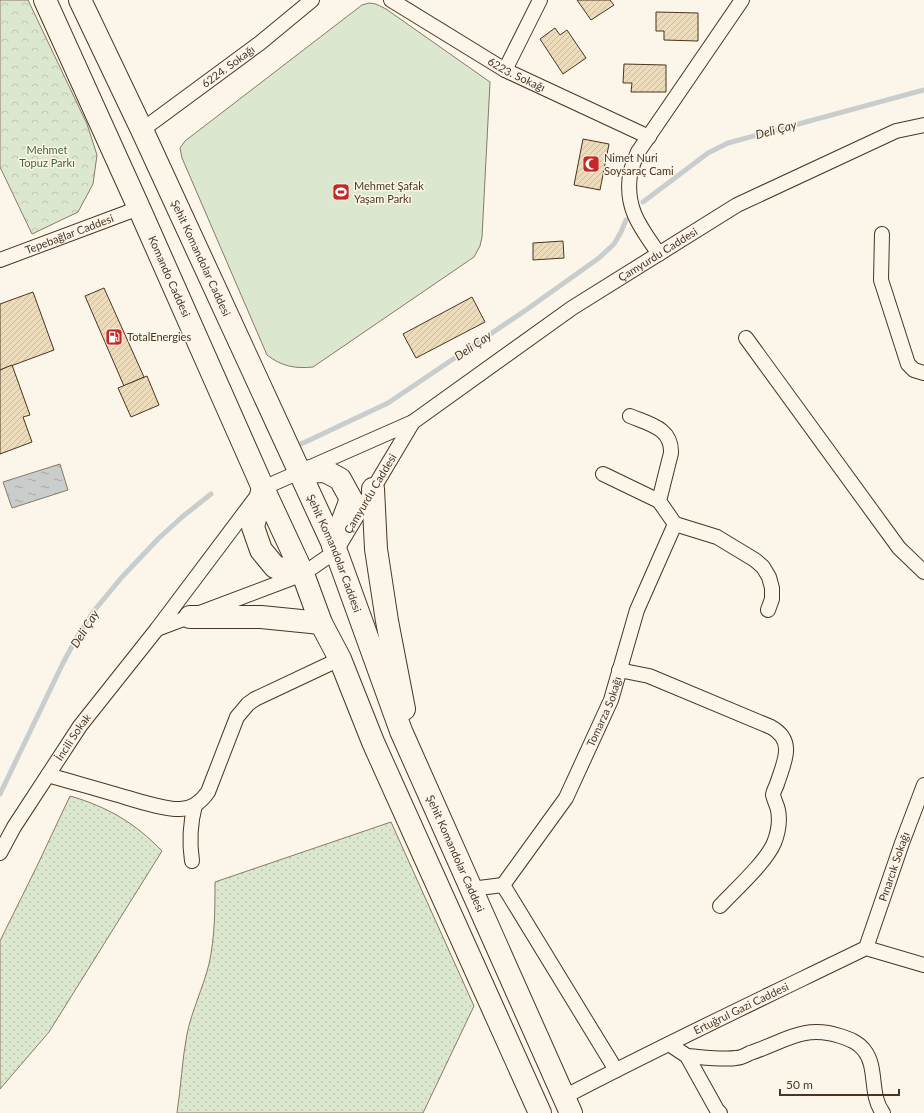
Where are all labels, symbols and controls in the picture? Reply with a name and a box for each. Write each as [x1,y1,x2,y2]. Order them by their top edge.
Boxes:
street label: 6224. Sokağı [199,42,257,90]
street label: 6223. Sokağı [486,54,547,94]
water label: Deli Çay [754,117,798,142]
park label: Mehmet Topuz Parkı [19,143,75,169]
place label: Nimet Nuri Soysaraç Cami [604,151,674,177]
mosque icon: Nimet Nuri Soysaraç Cami [581,154,601,174]
place label: Mehmet Şafak Yaşam Parkı [354,179,424,205]
sports icon: Mehmet Şafak Yaşam Parkı [331,182,351,202]
street label: Şehit Komandolar Caddesi [169,198,234,318]
street label: Tepebağlar Caddesi [23,211,115,256]
street label: Çamyurdu Caddesi [615,224,700,284]
street label: Komando Caddesi [146,234,194,319]
fuel station icon: TotalEnergies [104,327,124,347]
water label: Deli Çay [451,328,494,363]
place label: TotalEnergies [127,330,191,343]
street label: Çamyurdu Caddesi [341,451,399,536]
street label: Şehit Komandolar Caddesi [305,492,365,614]
water label: Deli Çay [67,607,102,650]
street label: Tomarza Sokağı [583,675,623,749]
street label: İncili Sokak [52,711,94,763]
street label: Şehit Komandolar Caddesi [424,793,488,914]
street label: Pınarcık Sokağı [876,830,912,903]
street label: Ertuğrul Gazi Caddesi [691,979,791,1037]
scale bar [780,1071,899,1097]
text: 50 m [786,1077,813,1092]

